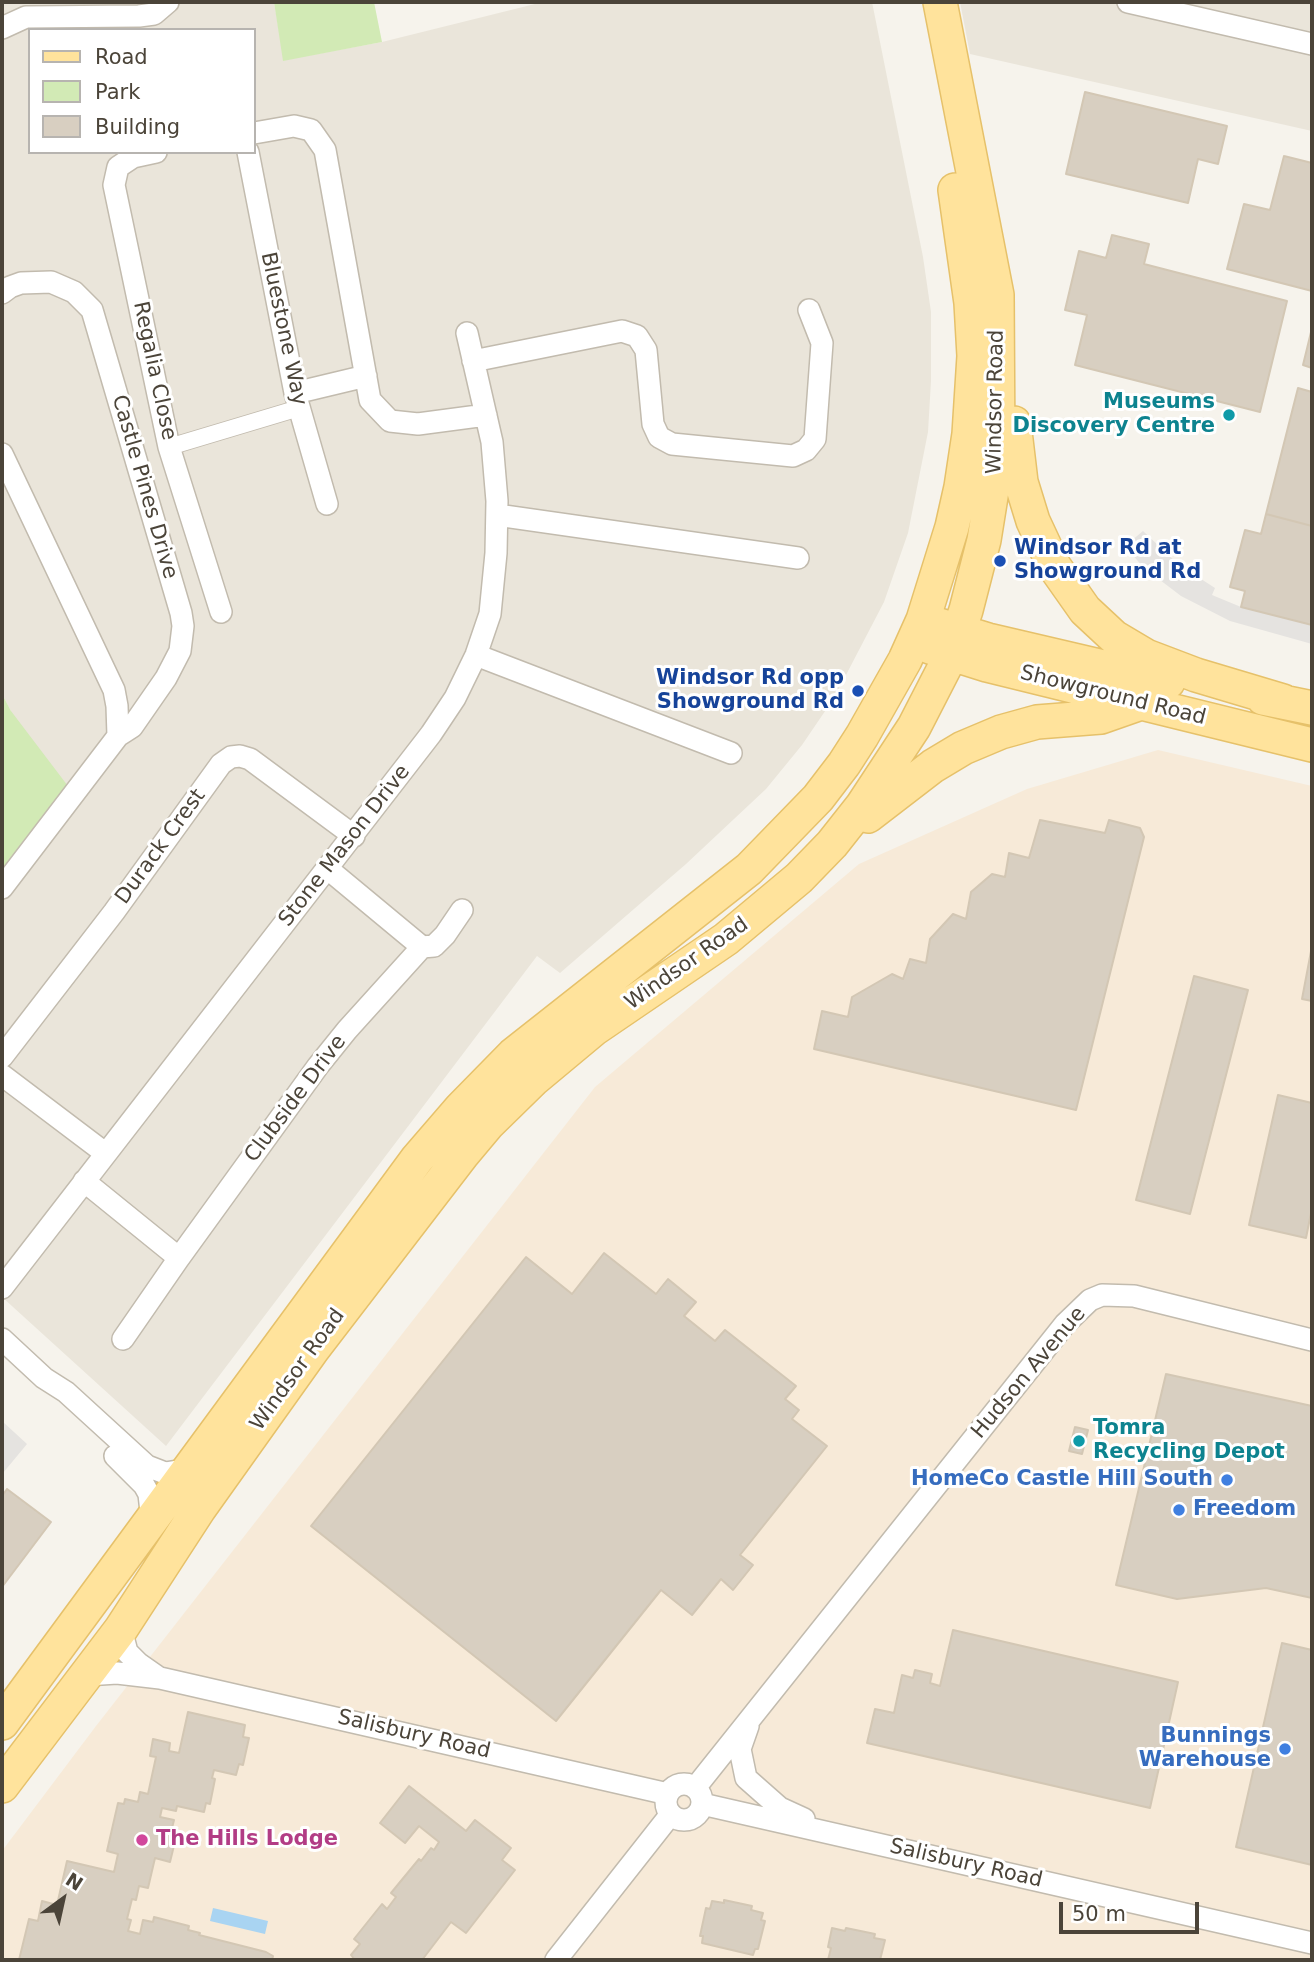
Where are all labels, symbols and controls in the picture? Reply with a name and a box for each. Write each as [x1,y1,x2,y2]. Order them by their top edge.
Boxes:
legend [28,28,256,154]
text: Road [95,45,148,69]
text: Park [95,80,140,104]
text: Building [95,115,180,139]
street label: Bluestone Way [254,250,312,408]
street label: Regalia Close [127,299,181,443]
street label: Windsor Road [982,330,1010,474]
place label: Museums Discovery Centre [1012,390,1215,440]
street label: Castle Pines Drive [106,392,182,582]
marker: Museums Discovery Centre [1221,407,1237,423]
place label: Windsor Rd at Showground Rd [1014,536,1201,586]
marker: Windsor Rd at Showground Rd [992,553,1008,569]
street label: Showground Road [1018,661,1208,731]
place label: Windsor Rd opp Showground Rd [656,666,844,716]
marker: Windsor Rd opp Showground Rd [850,683,866,699]
street label: Stone Mason Drive [274,760,416,932]
street label: Durack Crest [111,784,211,910]
street label: Windsor Road [621,912,753,1016]
street label: Clubside Drive [240,1030,352,1168]
street label: Hudson Avenue [967,1302,1091,1444]
street label: Windsor Road [245,1304,351,1436]
place label: Tomra Recycling Depot [1093,1416,1285,1466]
marker: Tomra Recycling Depot [1071,1433,1087,1449]
place label: HomeCo Castle Hill South [911,1467,1213,1493]
marker: HomeCo Castle Hill South [1219,1472,1235,1488]
place label: Freedom [1193,1497,1296,1523]
marker: Freedom [1171,1502,1187,1518]
street label: Salisbury Road [335,1705,493,1765]
place label: Bunnings Warehouse [1139,1724,1271,1774]
marker: Bunnings Warehouse [1277,1741,1293,1757]
place label: The Hills Lodge [156,1827,338,1853]
marker: The Hills Lodge [134,1832,150,1848]
street label: Salisbury Road [887,1834,1045,1894]
north arrow [28,1864,98,1934]
text: N [62,1868,87,1895]
scale bar [1062,1888,1202,1932]
text: 50 m [1072,1902,1126,1926]

